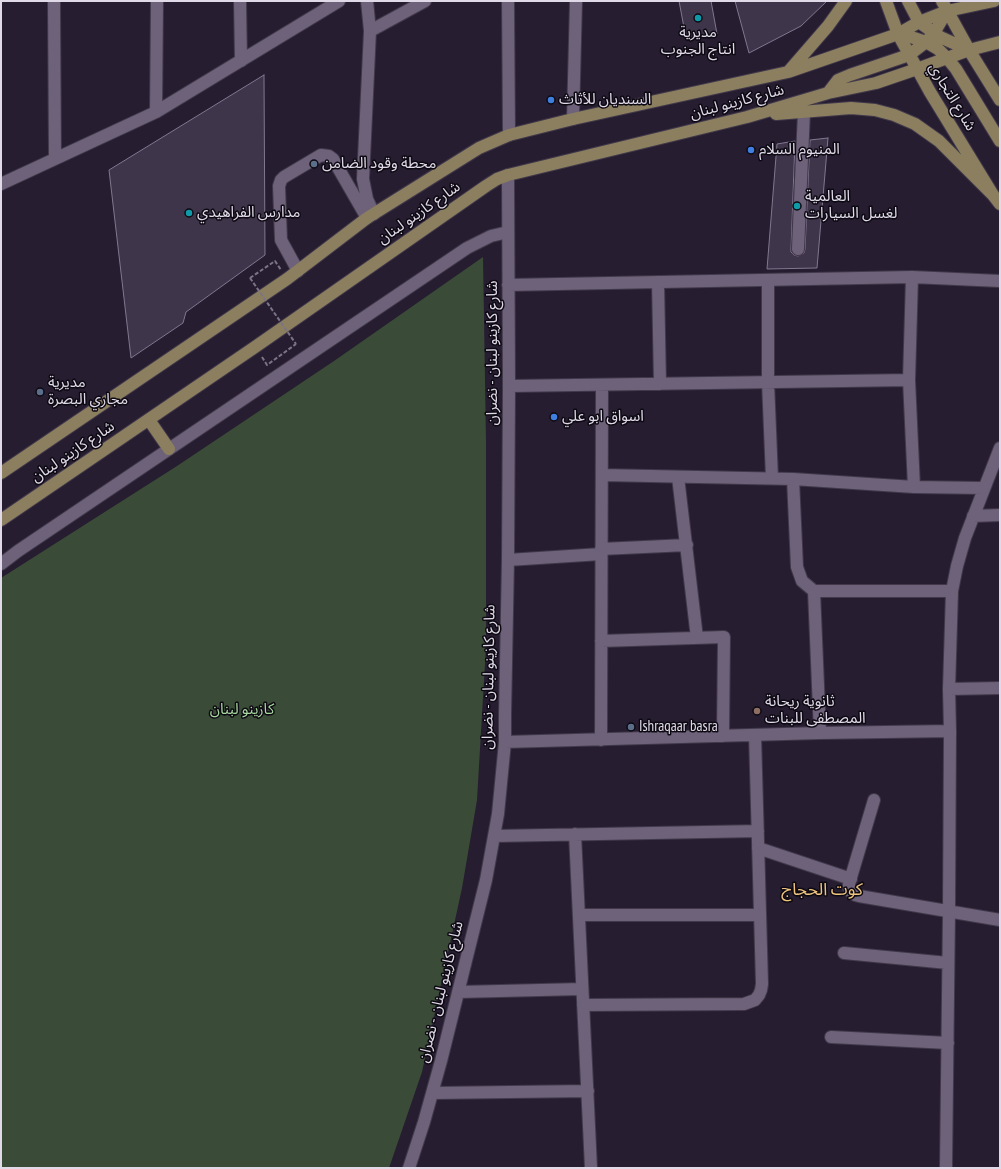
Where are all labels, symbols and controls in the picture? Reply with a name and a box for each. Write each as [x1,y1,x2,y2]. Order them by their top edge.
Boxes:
marker: مديرية انتاج الجنوب [693,13,703,23]
place label: مديرية انتاج الجنوب [661,24,735,59]
street label: شارع التجاري [925,60,979,134]
street label: شارع كازينو لبنان [688,81,786,123]
place label: السنديان للأثاث [559,91,651,109]
marker: السنديان للأثاث [546,95,556,105]
place label: المنيوم السلام [759,141,840,159]
marker: المنيوم السلام [746,145,756,155]
place label: محطة وقود الضامن [322,155,436,173]
marker: محطة وقود الضامن [309,159,319,169]
street label: شارع كازينو لبنان [374,178,464,248]
place label: العالمية لغسل السيارات [805,188,897,223]
marker: العالمية لغسل السيارات [792,201,802,211]
place label: مدارس الفراهيدي [197,204,300,222]
marker: مدارس الفراهيدي [184,208,194,218]
street label: شارع كازينو لبنان - نضران [484,280,502,426]
place label: مديرية مجاري البصرة [48,374,128,409]
marker: مديرية مجاري البصرة [35,387,45,397]
place label: اسواق ابو علي [562,408,644,426]
marker: اسواق ابو علي [549,412,559,422]
street label: شارع كازينو لبنان [28,417,118,487]
street label: شارع كازينو لبنان - نضران [479,604,499,750]
place label: ثانوية ريحانة المصطفى للبنات [765,693,866,728]
park label: كازينو لبنان [210,701,274,719]
marker: ثانوية ريحانة المصطفى للبنات [752,706,762,716]
place label: Ishraqaar basra [639,718,718,736]
marker: Ishraqaar basra [626,722,636,732]
district label: كوت الحجاج [781,880,863,900]
street label: شارع كازينو لبنان - نضران [415,919,467,1065]

